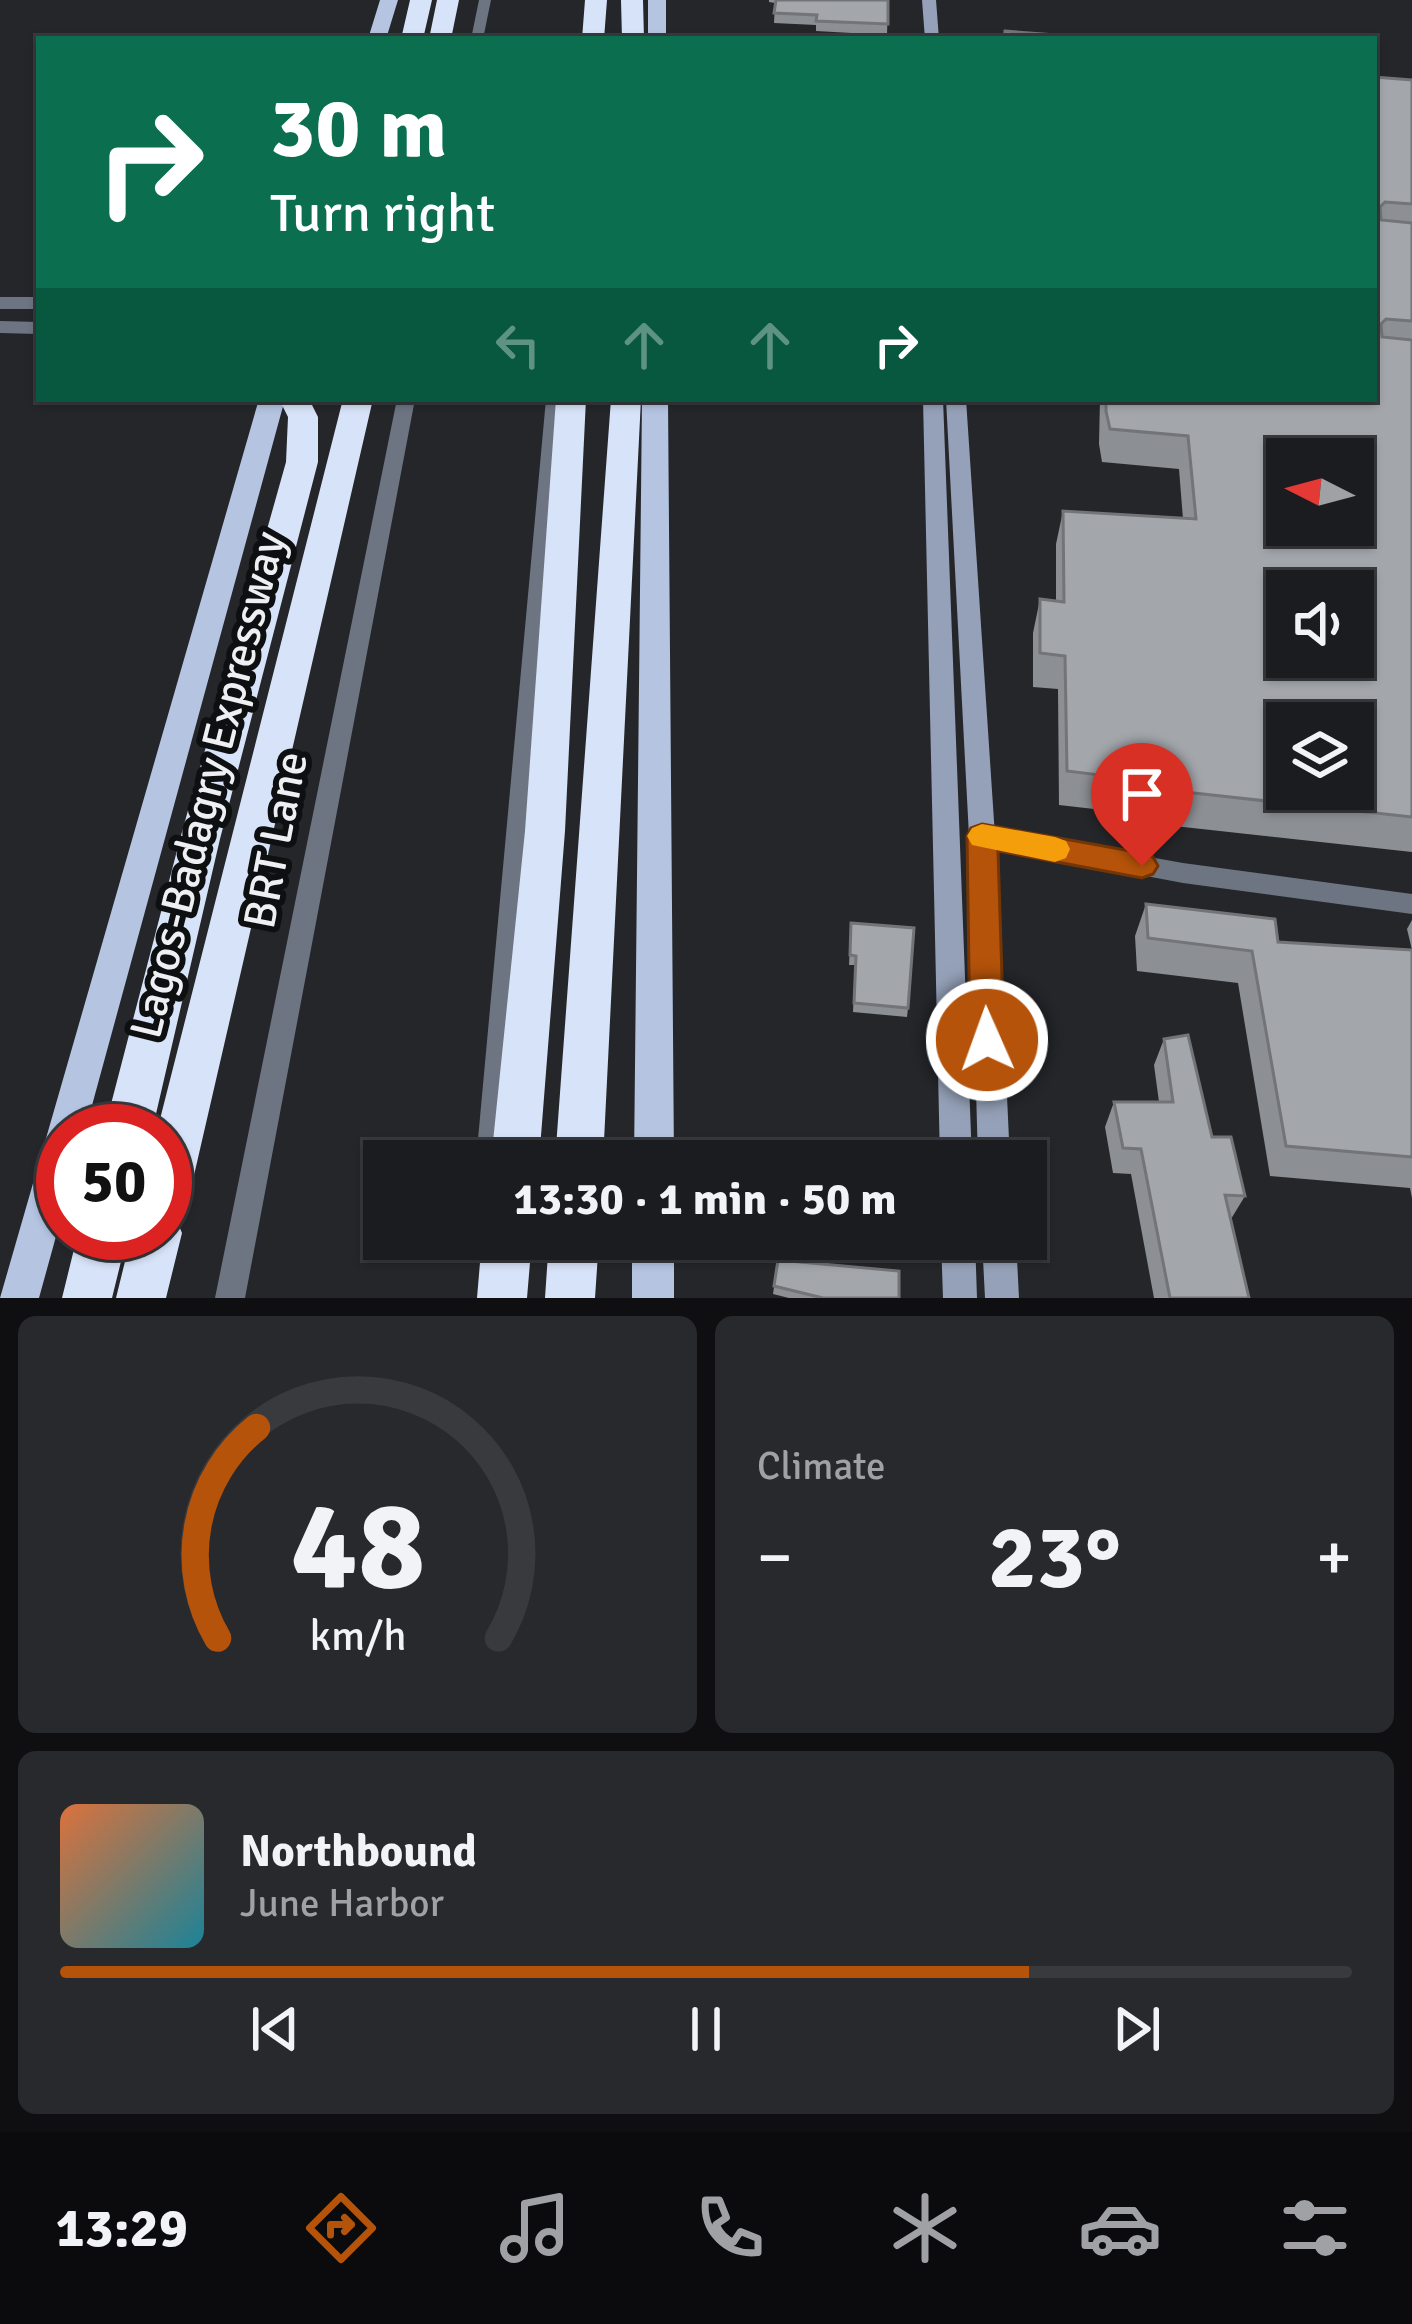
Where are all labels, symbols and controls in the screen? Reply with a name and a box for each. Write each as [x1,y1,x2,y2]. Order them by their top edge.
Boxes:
text: 30 m [270,77,447,181]
icon: right [72,84,228,240]
text: Turn right [270,180,495,247]
icon: left [485,312,551,378]
icon: ahead [611,312,677,378]
icon: ahead [737,312,803,378]
icon: right [863,312,929,378]
north arrow [1266,438,1374,546]
map controls [1266,438,1374,810]
street label: Lagos-Badagry Expressway [118,526,298,1044]
button: sound [1266,570,1374,678]
button: layers [1266,702,1374,810]
pin [1091,743,1193,866]
street label: BRT Lane [232,747,320,933]
icon: arrive [1109,761,1175,827]
position arrow [924,977,1050,1103]
speed limit sign: 50 [36,1104,192,1260]
text: 13:30 · 1 min · 50 m [513,1172,897,1227]
text: Climate [757,1442,886,1490]
text: 48 [290,1470,425,1623]
text: 23° [988,1502,1121,1613]
text: − [757,1517,793,1598]
text: + [1316,1517,1352,1598]
text: km/h [309,1609,406,1662]
text: Northbound [240,1824,477,1879]
text: June Harbor [240,1879,444,1927]
icon: previous [242,1996,308,2062]
icon: pause [673,1996,739,2062]
icon: next [1104,1996,1170,2062]
icon: directions [299,2186,383,2270]
icon: music [493,2186,577,2270]
icon: phone [688,2186,772,2270]
icon: climate [883,2186,967,2270]
icon: car [1078,2186,1162,2270]
icon: filters [1273,2186,1357,2270]
text: 13:29 [55,2195,188,2262]

